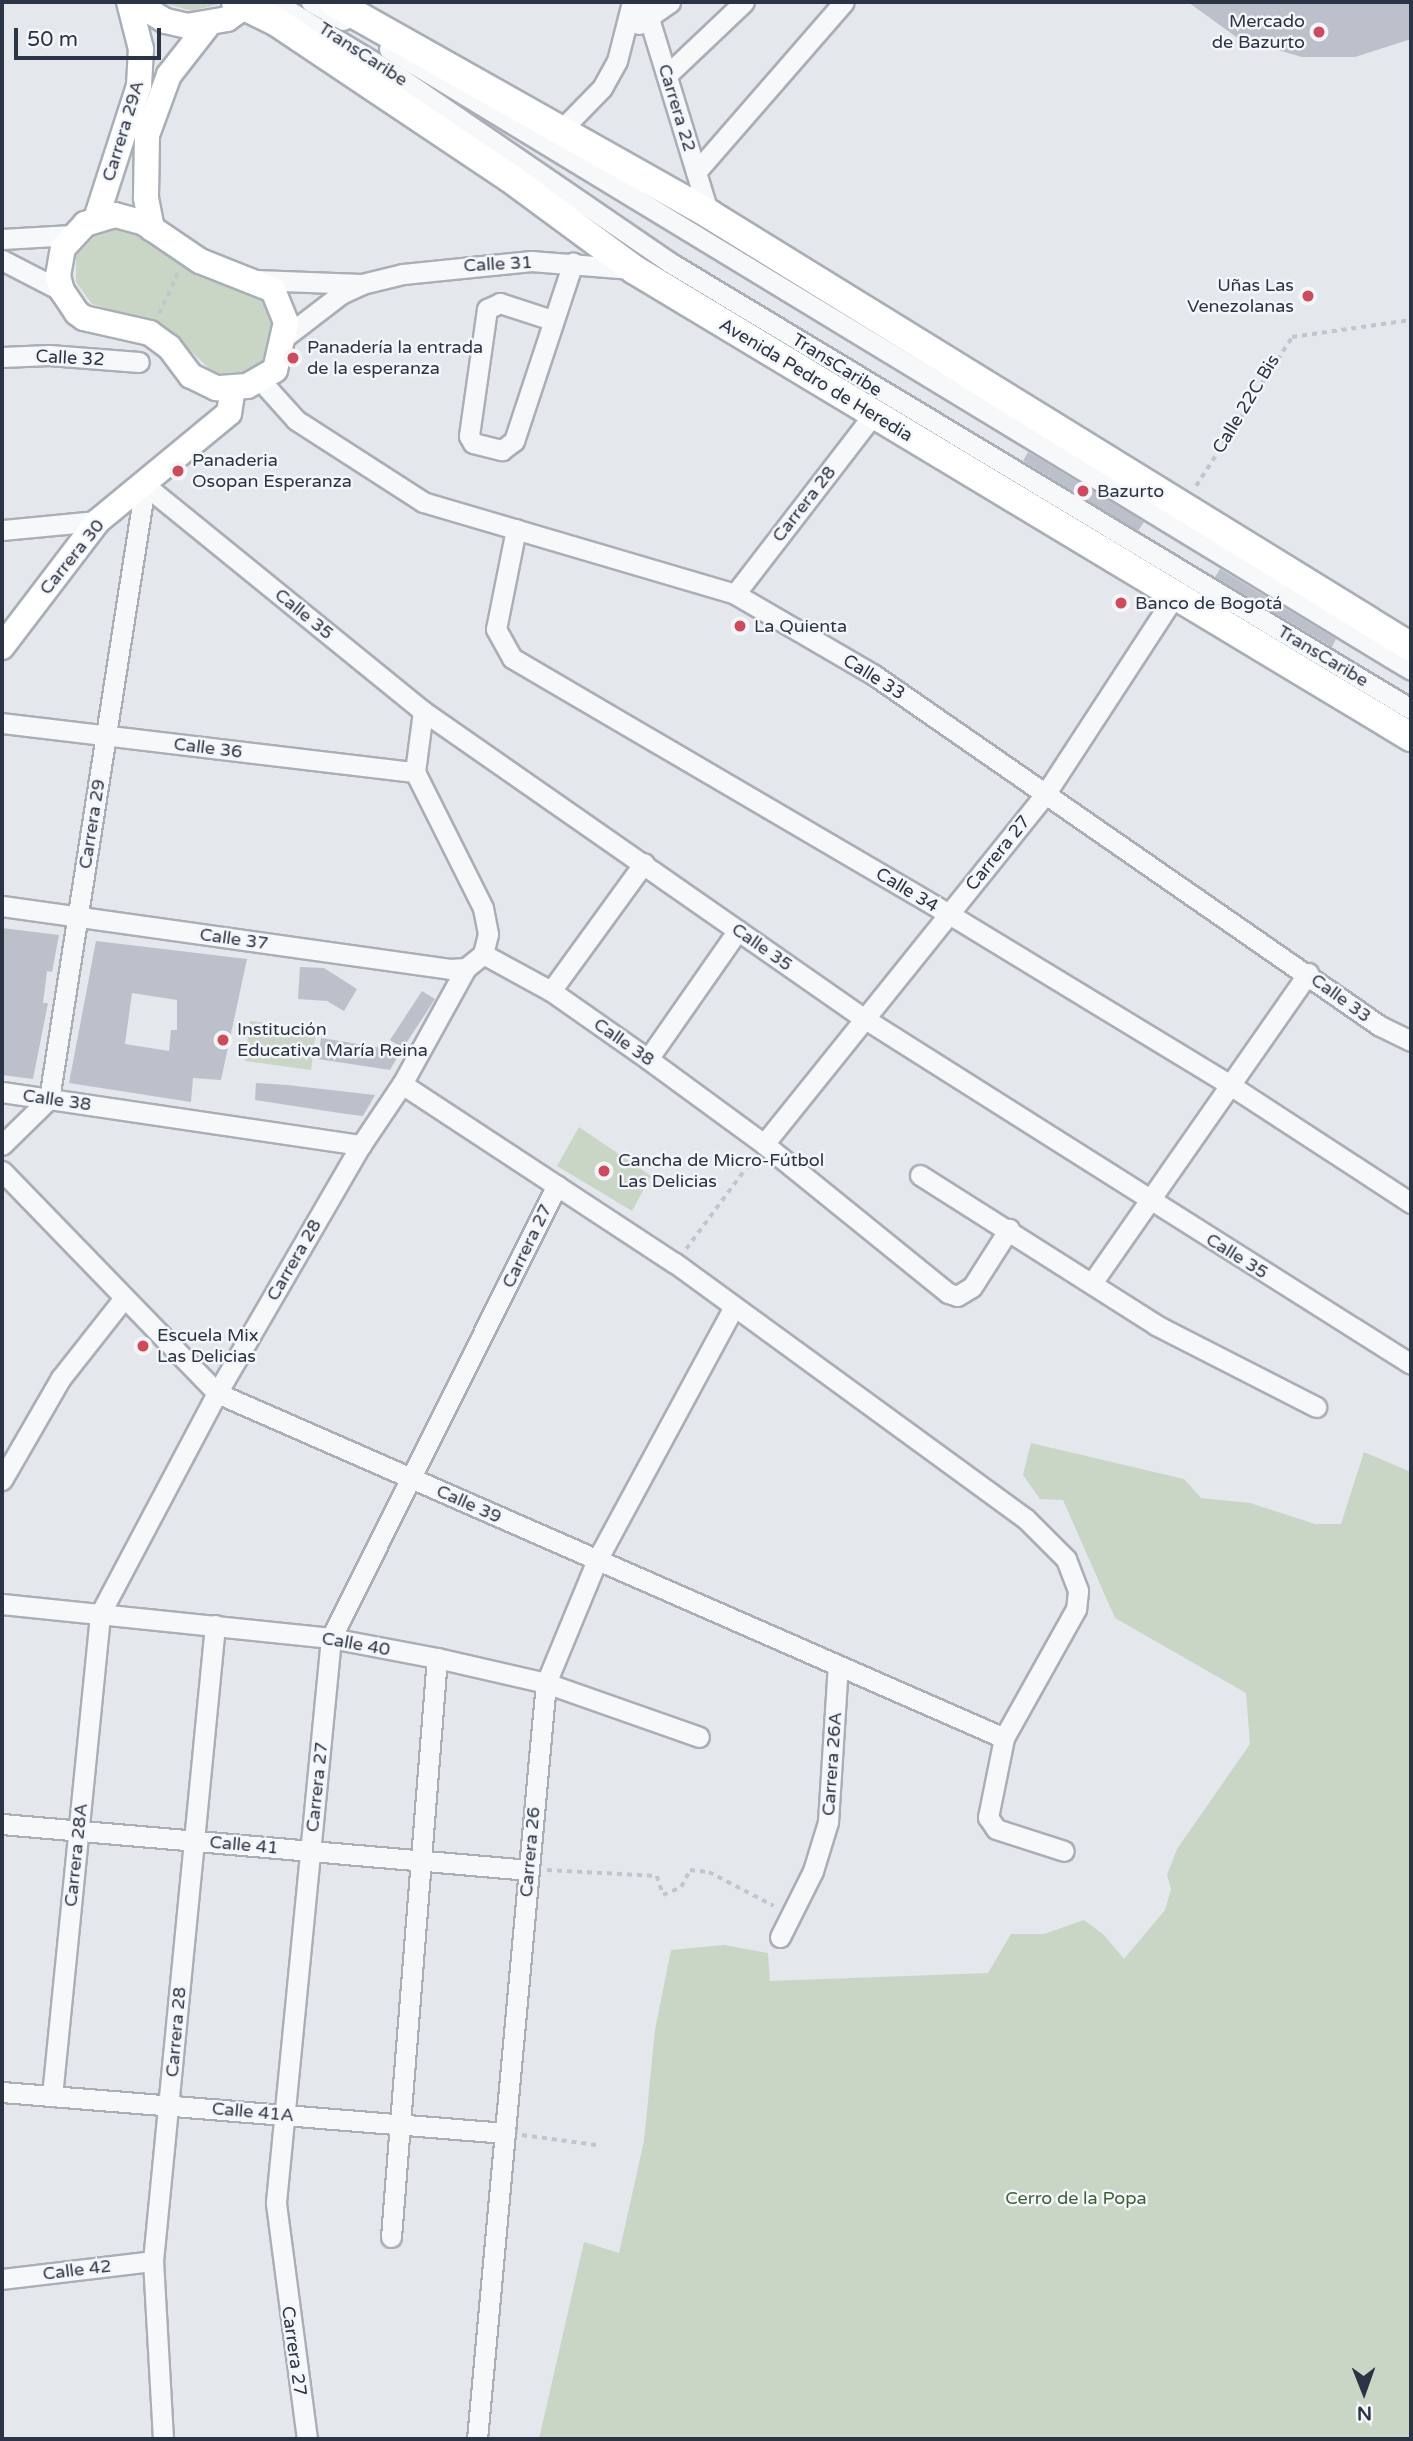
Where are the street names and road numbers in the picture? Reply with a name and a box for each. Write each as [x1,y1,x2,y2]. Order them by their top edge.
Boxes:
street label: TransCaribe [314,17,412,91]
street label: Carrera 22 [653,62,701,154]
street label: Carrera 29A [97,78,149,184]
street label: Calle 31 [463,251,533,277]
street label: Avenida Pedro de Heredia [715,314,917,446]
street label: TransCaribe [788,329,886,401]
street label: Calle 32 [35,345,105,371]
street label: Calle 22C Bis [1208,351,1284,457]
street label: Carrera 28 [768,462,840,546]
street label: Carrera 30 [35,515,109,599]
street label: Calle 35 [270,584,338,644]
street label: TransCaribe [1274,621,1372,691]
street label: Calle 33 [839,650,909,704]
street label: Calle 36 [172,733,244,763]
street label: Carrera 29 [74,778,110,870]
street label: Carrera 27 [961,811,1035,895]
street label: Calle 34 [872,863,942,917]
street label: Calle 35 [728,918,796,976]
street label: Calle 37 [198,923,270,955]
street label: Calle 33 [1307,969,1375,1027]
street label: Calle 38 [590,1013,658,1071]
street label: Calle 38 [21,1084,93,1116]
street label: Carrera 27 [497,1201,557,1291]
street label: Carrera 28 [262,1215,326,1305]
street label: Calle 35 [1202,1229,1272,1283]
street label: Calle 39 [433,1480,505,1528]
street label: Calle 40 [320,1627,392,1661]
street label: Carrera 26A [818,1711,846,1817]
street label: Carrera 27 [302,1741,332,1833]
street label: Carrera 28A [60,1802,92,1908]
street label: Carrera 26 [515,1806,545,1898]
street label: Calle 41 [209,1831,279,1859]
street label: Carrera 28 [161,1986,191,2078]
street label: Calle 41A [211,2098,295,2126]
street label: Calle 42 [41,2255,113,2285]
street label: Carrera 27 [277,2305,311,2397]

